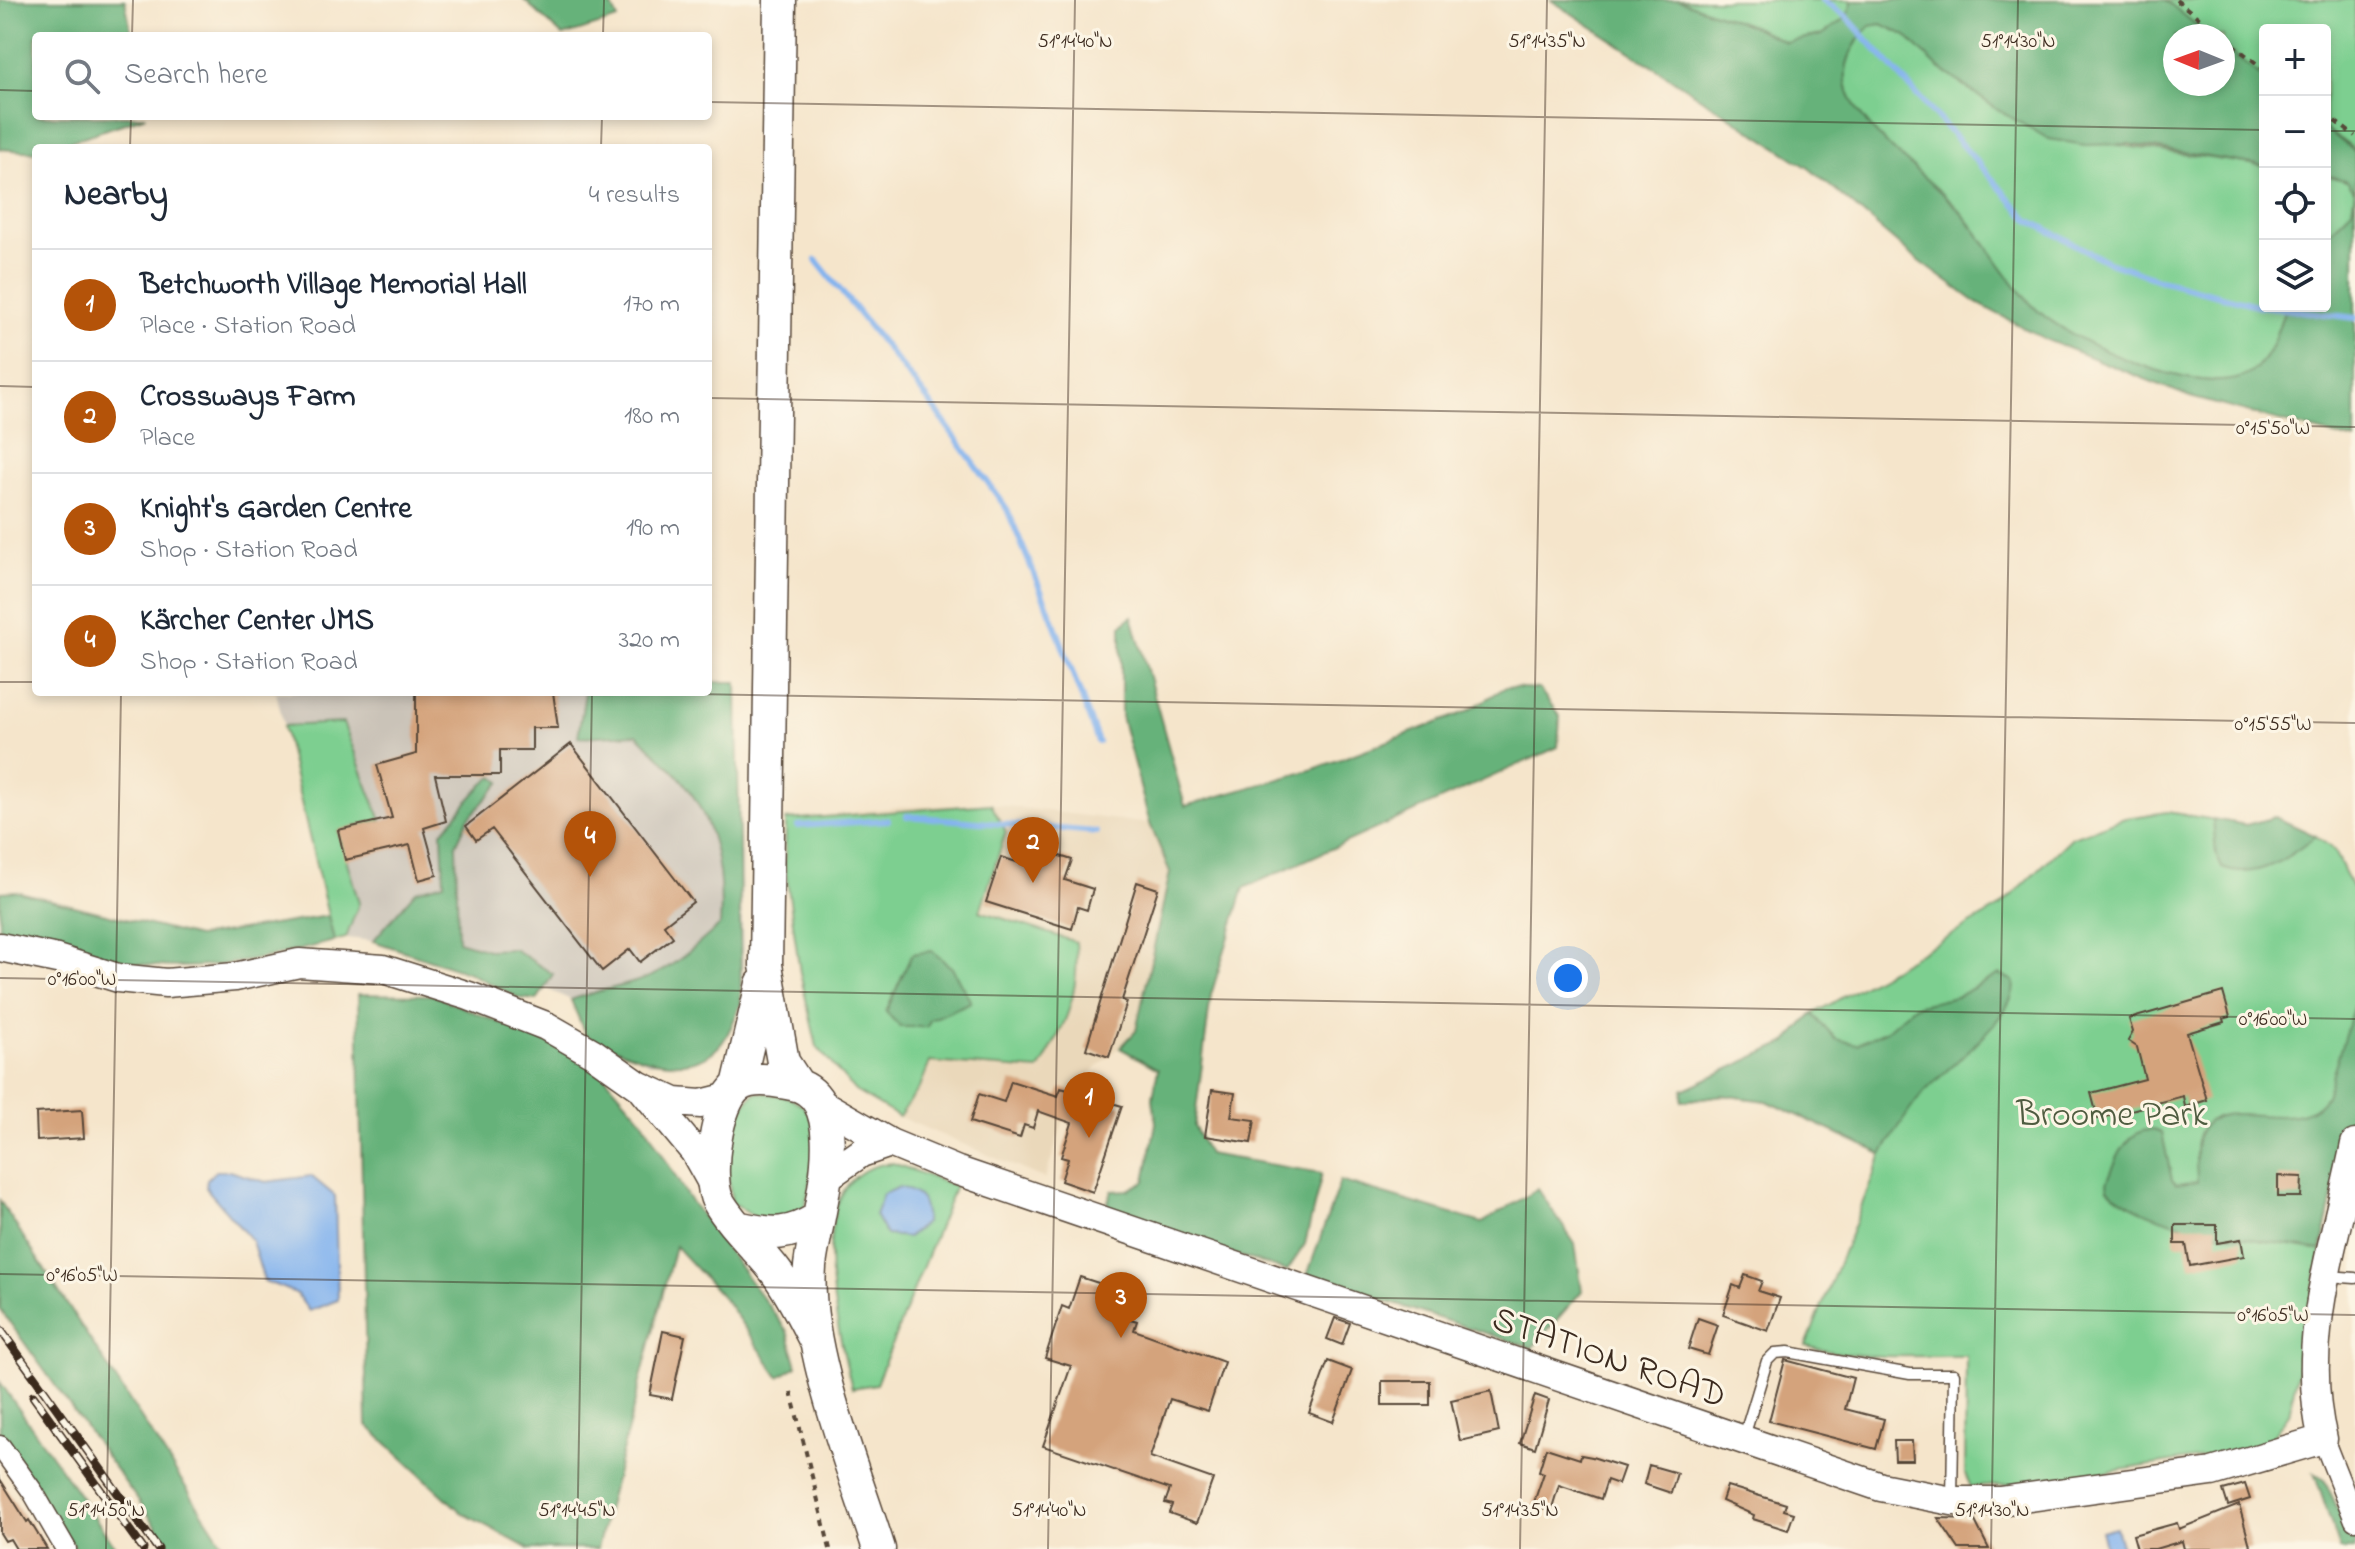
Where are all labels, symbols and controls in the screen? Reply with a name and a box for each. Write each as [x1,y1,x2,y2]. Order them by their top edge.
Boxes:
north arrow [2163,24,2235,96]
map controls [2259,24,2331,312]
button: + [2259,24,2331,96]
text: 51°14'40"N [1038,28,1112,57]
text: 51°14'35"N [1508,28,1586,57]
text: 51°14'30"N [1981,28,2055,57]
search box [32,32,712,120]
icon: search [60,54,104,98]
text: Search here [124,54,268,98]
button: − [2259,96,2331,168]
button: locate [2259,168,2331,240]
text: Nearby [64,171,168,221]
text: 4 results [589,177,680,215]
button: layers [2259,240,2331,312]
text: Betchworth Village Memorial Hall [140,264,527,308]
text: 1 [86,286,94,324]
text: 170 m [623,286,680,324]
text: Place · Station Road [140,308,356,346]
text: Crossways Farm [140,376,355,420]
text: 2 [84,398,96,436]
text: 180 m [624,398,680,436]
text: 0°15'50"W [2236,415,2310,444]
text: Place [140,420,195,458]
text: Knight's Garden Centre [140,488,412,532]
text: 3 [85,510,95,548]
text: 190 m [626,510,680,548]
text: Shop · Station Road [140,532,358,570]
text: Kärcher Center JMS [140,600,374,644]
text: 4 [85,622,95,660]
text: 320 m [618,622,680,660]
text: Shop · Station Road [140,644,358,682]
text: 0°15'55"W [2235,711,2311,740]
pin: 4 [564,811,616,877]
pin: 2 [1007,817,1059,883]
your location [1548,958,1588,998]
text: 0°16'00"W [48,966,116,995]
text: 0°16'00"W [2239,1006,2307,1035]
pin: 1 [1063,1072,1115,1138]
park label: Broome Park [2016,1090,2208,1143]
text: 0°16'05"W [46,1262,118,1291]
pin: 3 [1095,1272,1147,1338]
street label: STATION ROAD [1484,1294,1733,1424]
text: 0°16'05"W [2237,1302,2309,1331]
text: 51°14'50"N [67,1497,145,1526]
text: 51°14'45"N [538,1497,616,1526]
text: 51°14'40"N [1012,1497,1086,1526]
text: 51°14'35"N [1481,1497,1559,1526]
text: 51°14'30"N [1955,1497,2029,1526]

